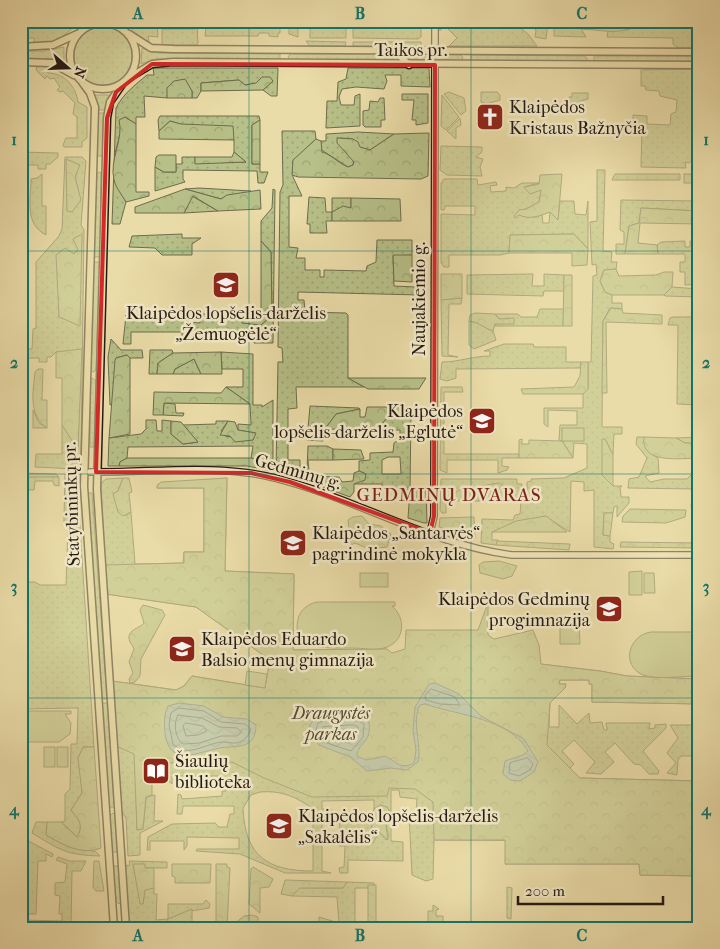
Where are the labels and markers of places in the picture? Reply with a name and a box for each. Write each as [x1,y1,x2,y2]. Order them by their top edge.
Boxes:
place label: Klaipėdos Kristaus Bažnyčia [509,97,646,139]
church icon: Klaipėdos Kristaus Bažnyčia [475,102,505,132]
school or university icon: Klaipėdos lopšelis-darželis „Žemuogėlė“ [211,270,241,300]
place label: Klaipėdos lopšelis-darželis „Žemuogėlė“ [126,303,326,345]
place label: Klaipėdos lopšelis-darželis „Eglutė“ [273,401,463,443]
school or university icon: Klaipėdos lopšelis-darželis „Eglutė“ [467,406,497,436]
place label: Klaipėdos „Santarvės“ pagrindinė mokykla [311,523,480,565]
school or university icon: Klaipėdos „Santarvės“ pagrindinė mokykla [278,528,308,558]
place label: Klaipėdos Gedminų progimnazija [438,589,591,631]
school or university icon: Klaipėdos Gedminų progimnazija [594,594,624,624]
place label: Klaipėdos Eduardo Balsio menų gimnazija [201,629,375,671]
school or university icon: Klaipėdos Eduardo Balsio menų gimnazija [167,634,197,664]
place label: Šiaulių biblioteka [174,749,251,793]
library icon: Šiaulių biblioteka [141,756,171,786]
place label: Klaipėdos lopšelis-darželis „Sakalėlis“ [298,806,499,848]
school or university icon: Klaipėdos lopšelis-darželis „Sakalėlis“ [264,811,294,841]

